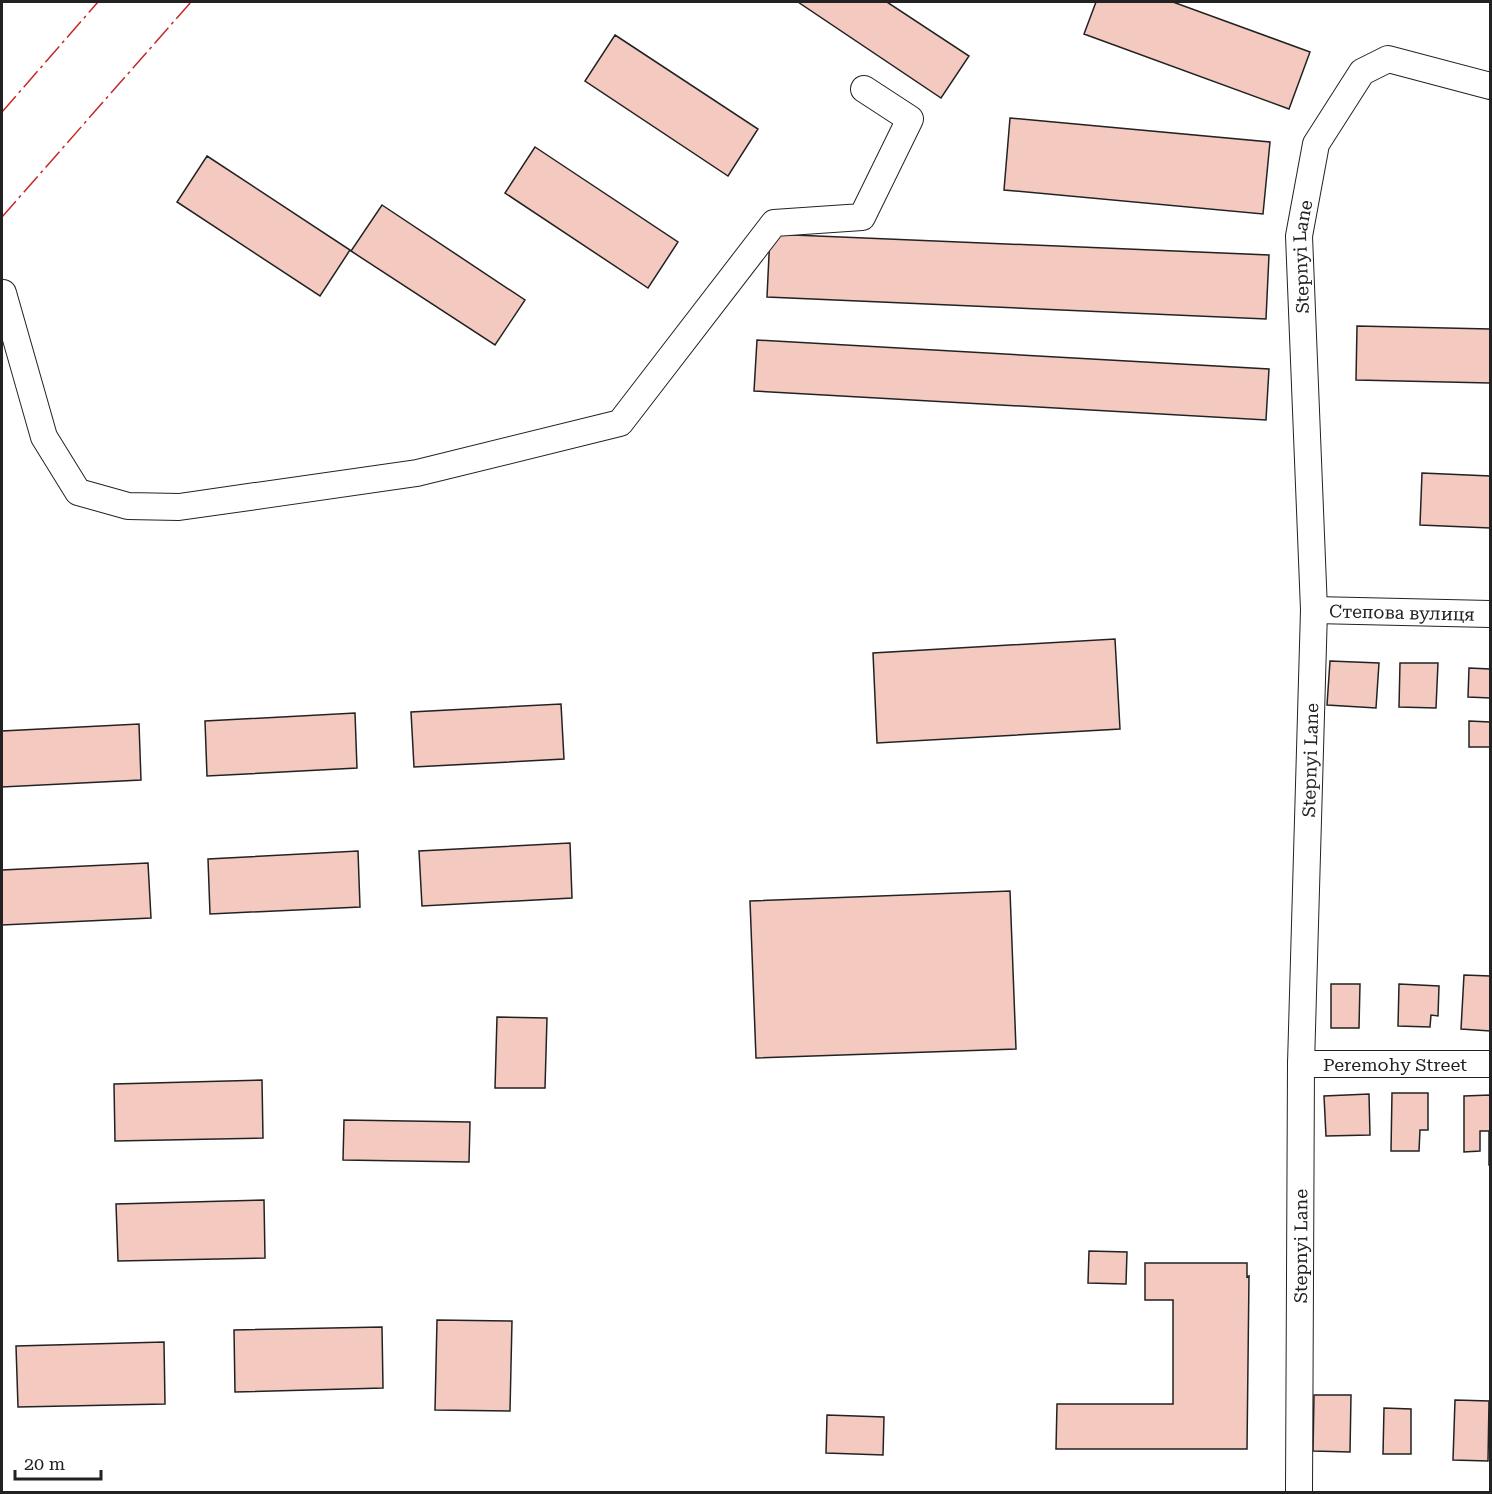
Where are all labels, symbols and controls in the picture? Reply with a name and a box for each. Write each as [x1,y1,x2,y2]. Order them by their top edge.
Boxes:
street label: Stepnyi Lane [1288,198,1316,314]
street label: Степова вулиця [1329,600,1475,624]
street label: Stepnyi Lane [1298,703,1322,818]
street label: Peremohy Street [1323,1054,1467,1075]
street label: Stepnyi Lane [1289,1189,1311,1303]
scale bar [15,1443,100,1481]
text: 20 m [24,1453,65,1474]

